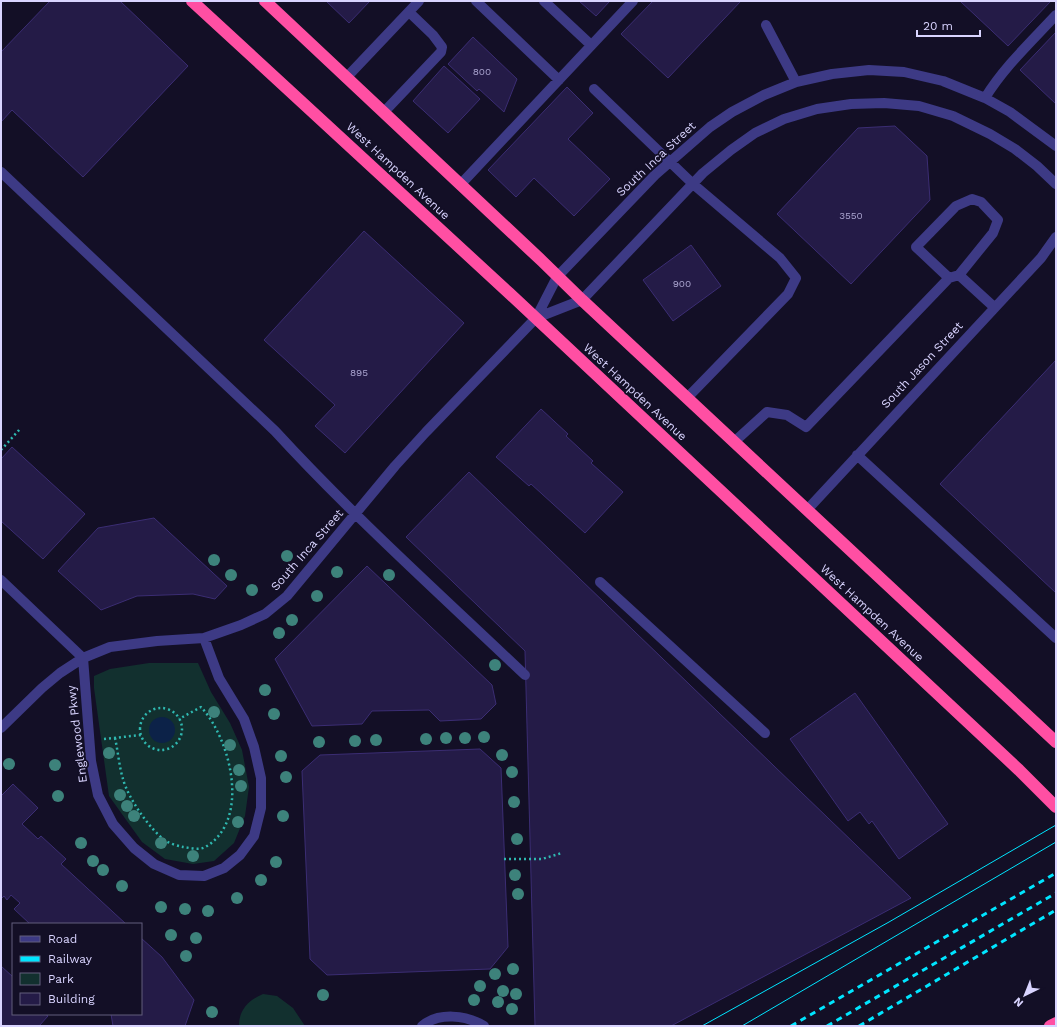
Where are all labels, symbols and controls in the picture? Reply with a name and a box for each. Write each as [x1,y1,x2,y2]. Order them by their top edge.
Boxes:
scale bar [917,12,980,38]
text: 20 m [923,19,953,33]
house number: 800 [473,66,491,77]
street label: South Inca Street [613,119,699,199]
street label: West Hampden Avenue [344,120,453,223]
house number: 3550 [839,210,863,221]
house number: 900 [673,278,691,289]
street label: South Jason Street [878,319,966,411]
street label: West Hampden Avenue [581,341,690,444]
house number: 895 [350,367,368,378]
street label: South Inca Street [268,506,346,594]
street label: West Hampden Avenue [818,562,927,665]
street label: Englewood Pkwy [64,684,90,784]
legend [12,923,142,1015]
text: Road [48,932,77,946]
text: Railway [48,952,93,966]
text: Park [48,972,74,986]
north arrow [1005,975,1045,1015]
text: Building [48,992,95,1006]
text: N [1011,994,1026,1009]

